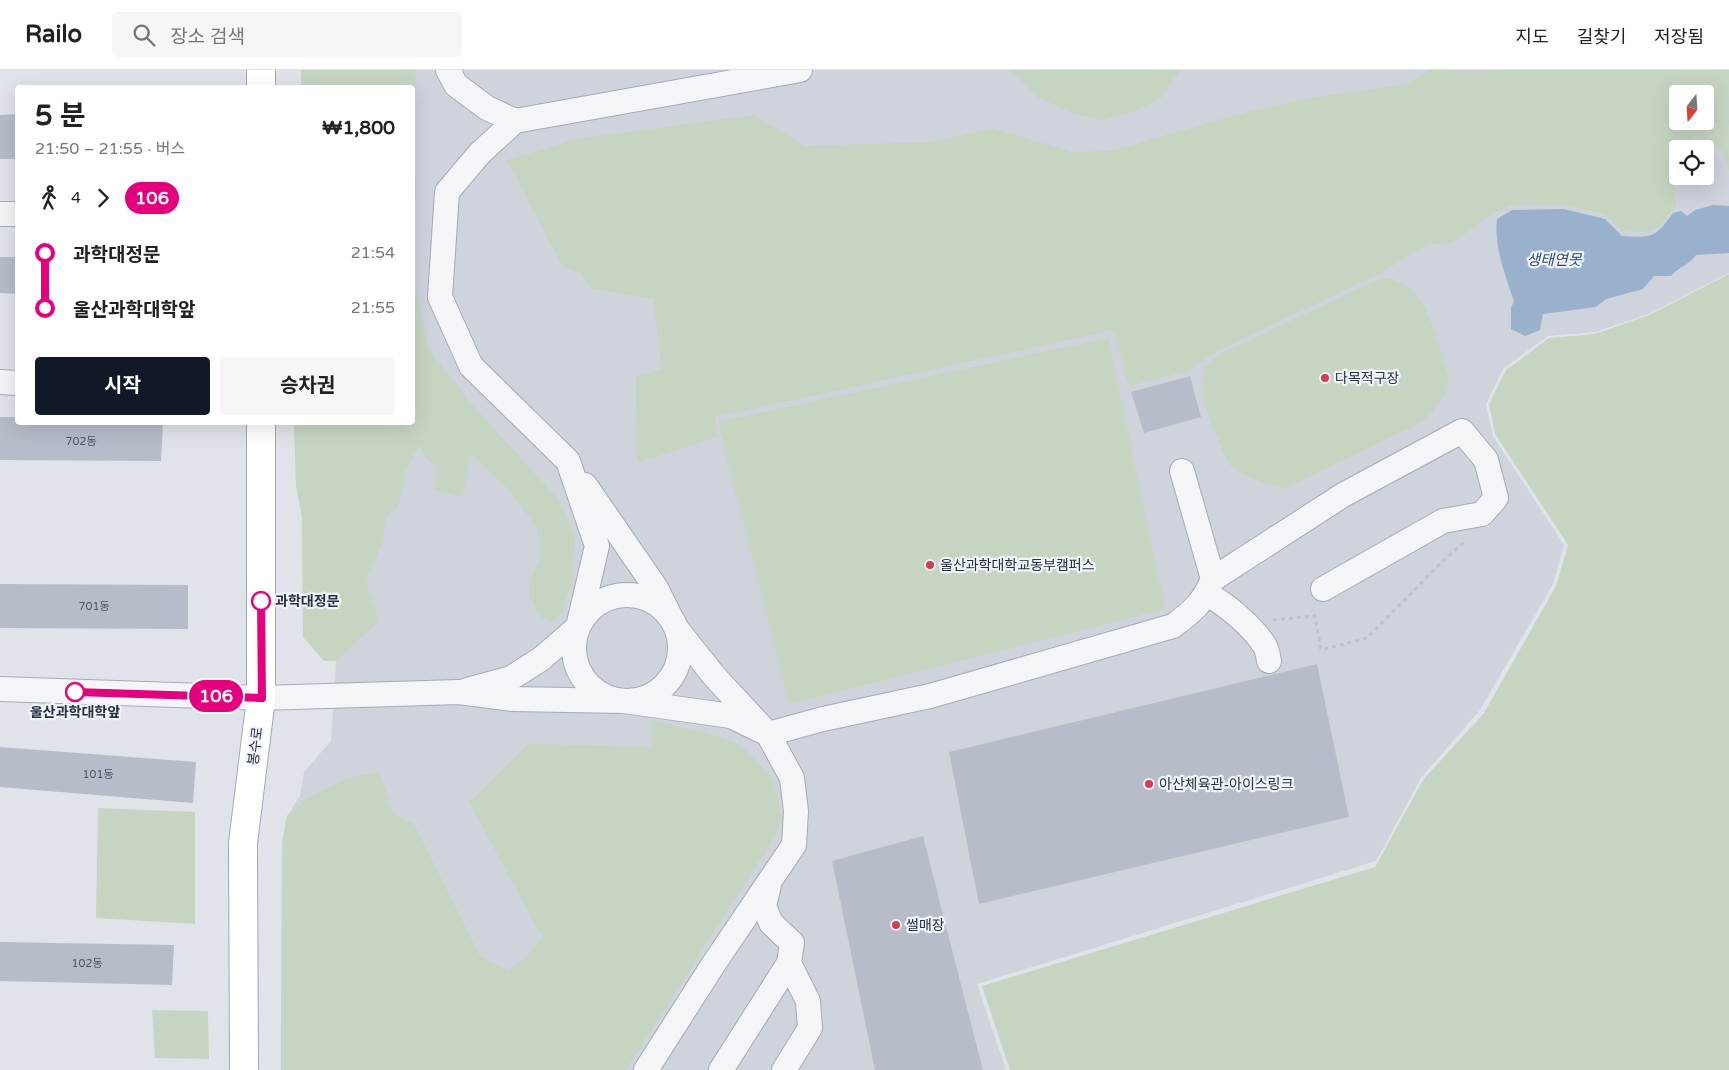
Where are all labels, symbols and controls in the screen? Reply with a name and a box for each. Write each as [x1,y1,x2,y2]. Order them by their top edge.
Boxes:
search box [112,12,462,57]
text: Railo [25,20,82,49]
icon: search [130,21,158,49]
text: 장소 검색 [170,26,245,48]
text: 지도 [1516,26,1549,48]
text: 길찾기 [1577,26,1626,48]
text: 저장됨 [1654,26,1704,48]
north arrow [1669,85,1714,130]
map controls [1669,85,1714,185]
text: 5 분 [35,99,86,133]
text: ₩1,800 [322,117,395,139]
text: 21:50 – 21:55 · 버스 [35,139,185,159]
button: locate [1669,140,1714,185]
icon: walk [35,184,63,212]
icon: forward [89,184,117,212]
text: 106 [135,187,169,209]
text: 4 [71,188,81,208]
text: 21:54 [351,243,395,263]
text: 과학대정문 [73,244,160,266]
water label: 생태연못 [1526,251,1583,269]
text: 21:55 [351,298,395,318]
text: 울산과학대학앞 [73,299,195,321]
button: 시작 [35,357,210,415]
button: 승차권 [220,357,395,415]
place label: 다목적구장 [1335,370,1400,387]
marker: 다목적구장 [1319,372,1331,384]
house number: 702동 [66,435,96,448]
place label: 울산과학대학교동부캠퍼스 [940,557,1095,574]
marker: 울산과학대학교동부캠퍼스 [924,559,936,571]
marker: 과학대정문 [251,591,271,611]
place label: 과학대정문 [275,593,340,610]
house number: 701동 [79,600,109,613]
line badge: 106 [187,680,245,712]
marker: 울산과학대학앞 [65,682,85,702]
text: 106 [199,685,233,707]
place label: 울산과학대학앞 [30,704,120,721]
street label: 봉수로 [245,726,266,766]
house number: 101동 [83,768,113,781]
place label: 아산체육관-아이스링크 [1159,776,1294,793]
marker: 아산체육관-아이스링크 [1143,778,1155,790]
place label: 썰매장 [906,917,945,934]
marker: 썰매장 [890,919,902,931]
house number: 102동 [72,957,102,970]

